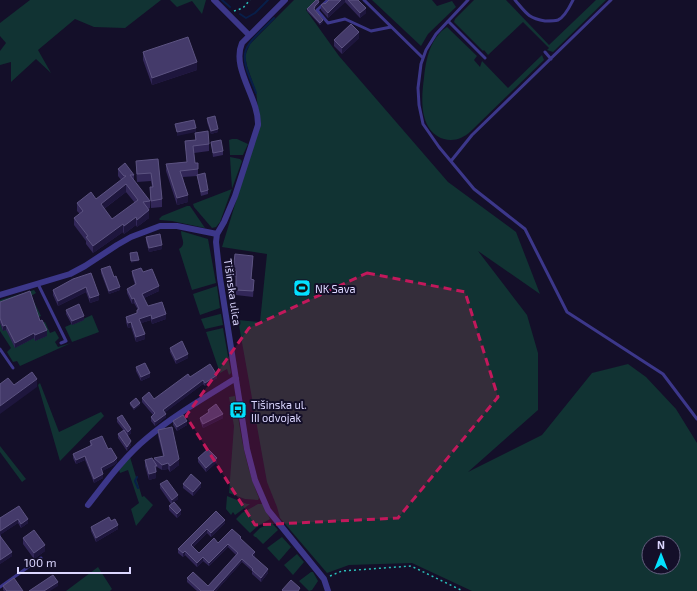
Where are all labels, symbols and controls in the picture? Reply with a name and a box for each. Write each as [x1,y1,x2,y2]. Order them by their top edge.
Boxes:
street label: Tišinska ulica [222,258,244,326]
sports icon: NK Sava [292,278,312,298]
place label: NK Sava [315,282,356,295]
place label: Tišinska ul. III odvojak [251,398,307,425]
bus stop icon: Tišinska ul. III odvojak [228,400,248,420]
north arrow [641,535,681,575]
text: N [657,538,665,551]
scale bar [18,549,130,575]
text: 100 m [24,555,56,569]

